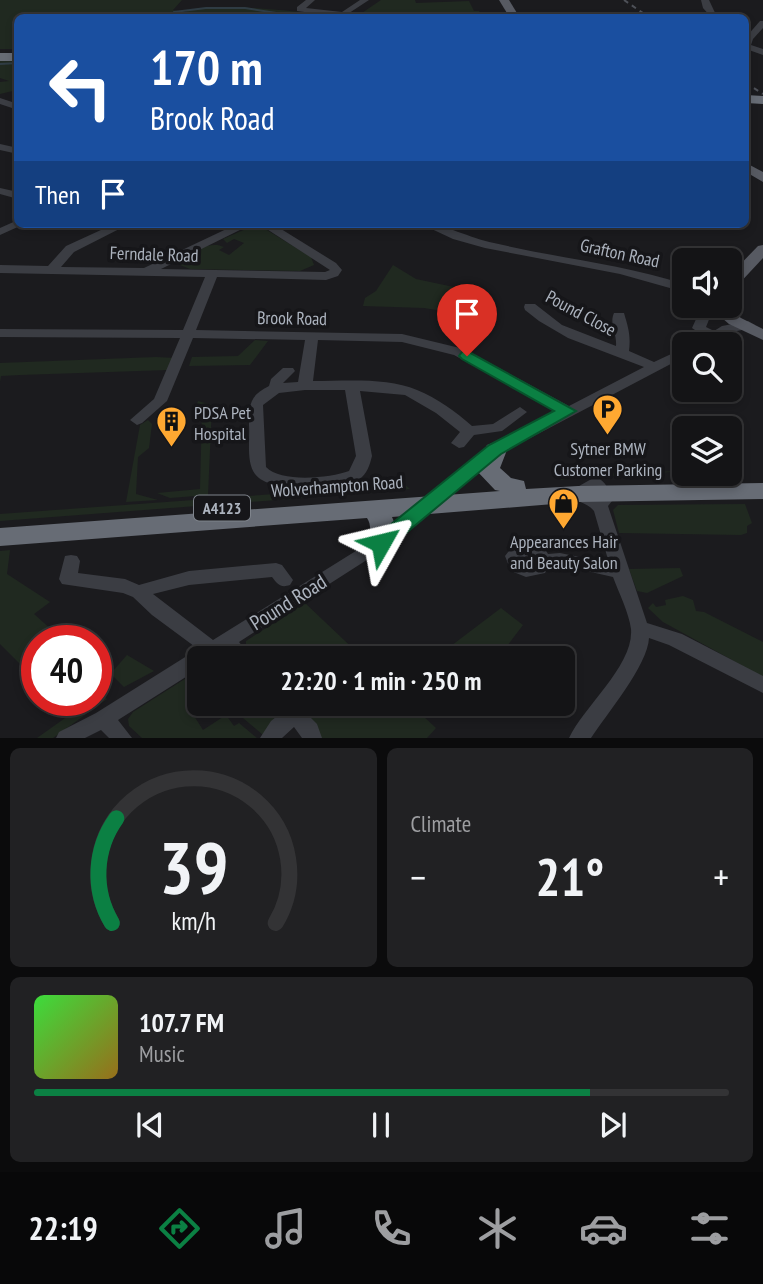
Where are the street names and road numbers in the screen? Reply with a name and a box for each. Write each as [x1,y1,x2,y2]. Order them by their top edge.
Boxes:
street label: Grafton Road [578,233,662,273]
street label: Ferndale Road [109,241,199,267]
street label: Pound Close [542,285,620,341]
street label: Brook Road [257,306,327,330]
street label: Wolverhampton Road [270,470,404,502]
road number: A4123 [194,495,250,520]
street label: Pound Road [245,568,331,636]

